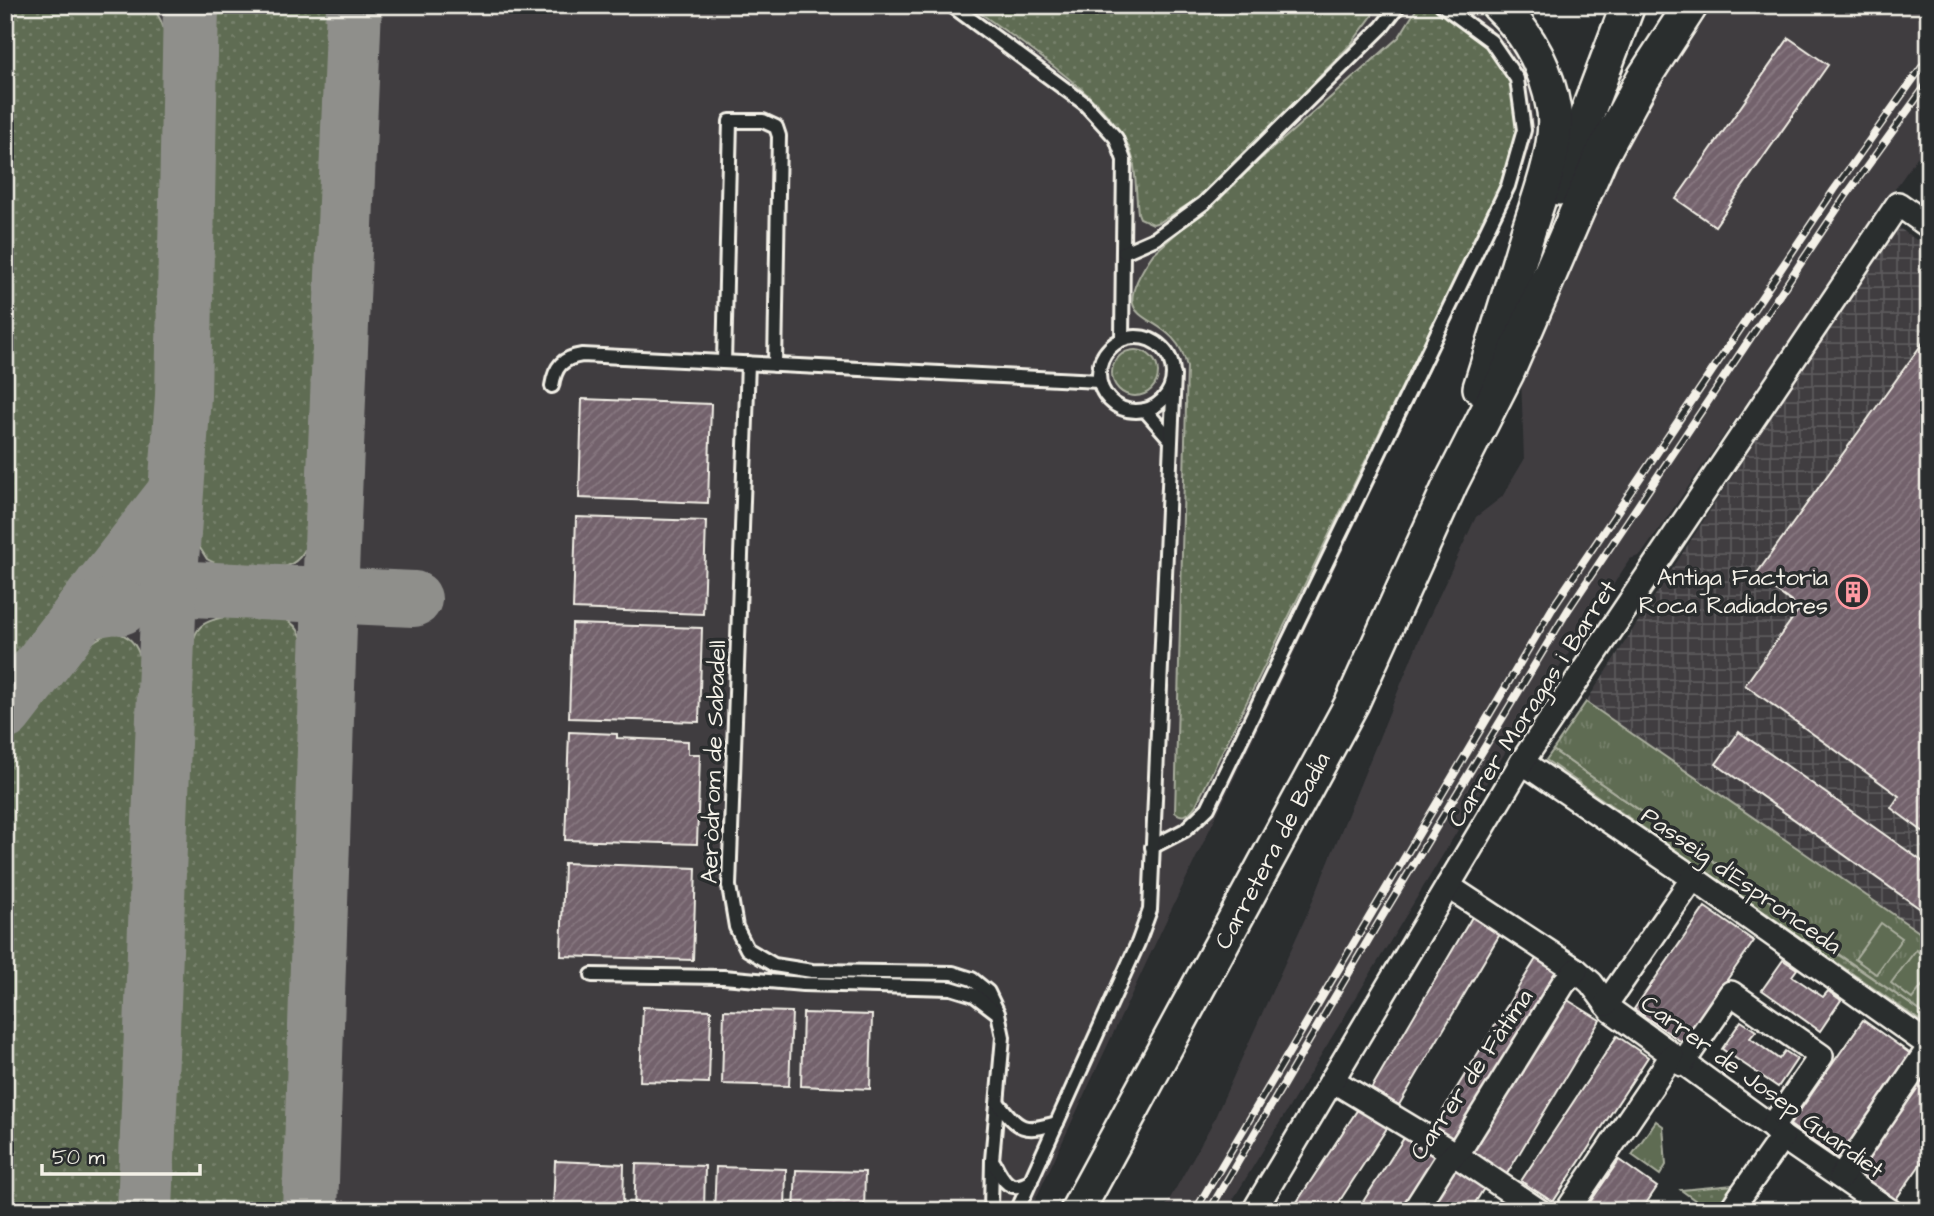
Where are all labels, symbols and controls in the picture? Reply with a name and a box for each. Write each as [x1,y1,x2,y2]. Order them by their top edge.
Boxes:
place label: Antiga Factoria Roca Radiadores [1639,561,1828,623]
building icon: Antiga Factoria Roca Radiadores [1834,573,1872,611]
street label: Carrer Moragas i Barret [1440,574,1627,835]
street label: Aeròdrom de Sabadell [693,640,735,884]
street label: Carretera de Badia [1207,746,1339,956]
street label: Passeig d'Espronceda [1633,799,1848,964]
street label: Carrer de Fàtima [1402,983,1542,1167]
street label: Carrer de Josep Guardiet [1633,987,1891,1187]
scale bar [42,1132,200,1176]
text: 50 m [52,1143,106,1172]

